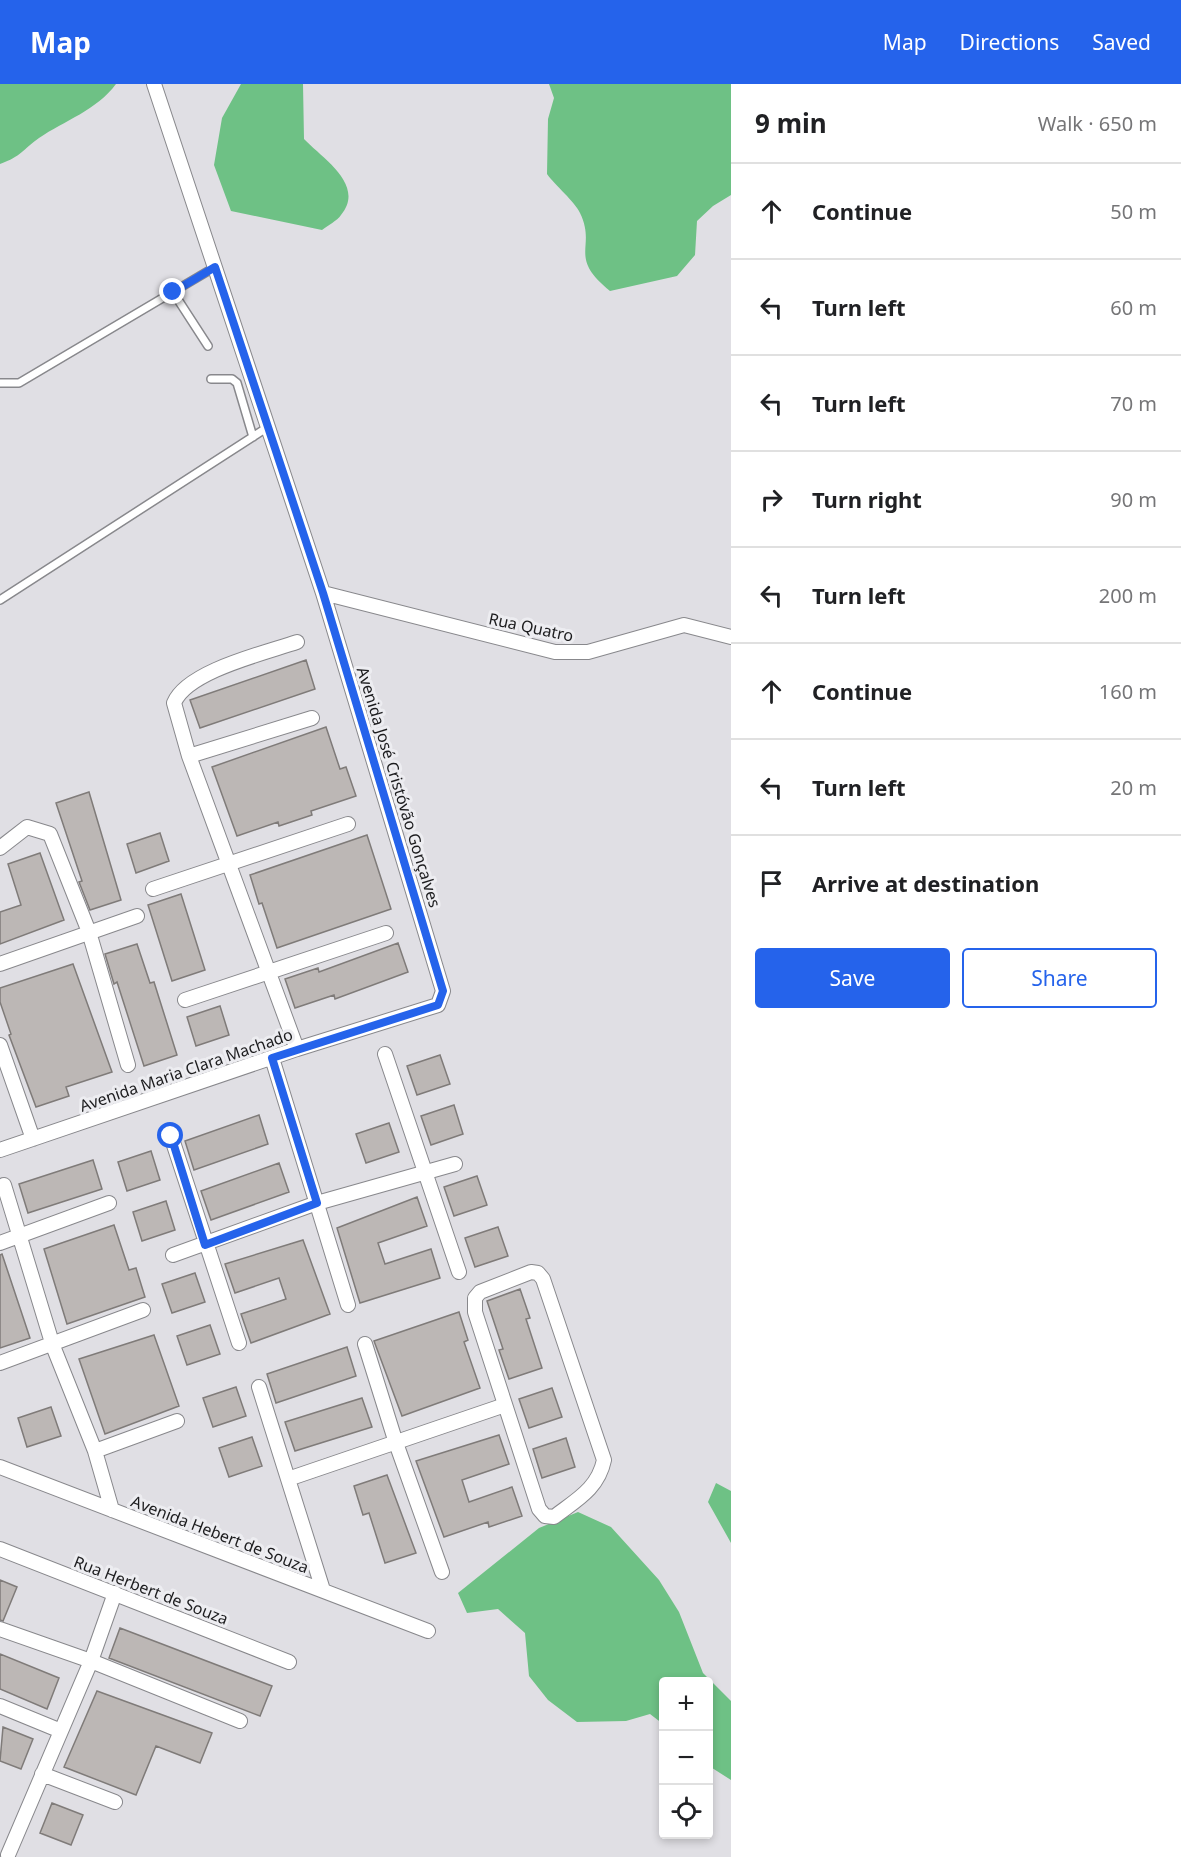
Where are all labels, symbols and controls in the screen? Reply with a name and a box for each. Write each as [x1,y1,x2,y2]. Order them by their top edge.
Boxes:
text: Map [30,23,91,61]
text: Map [883,28,927,56]
text: Directions [960,28,1059,56]
text: Saved [1092,28,1151,56]
text: 9 min [755,105,827,141]
text: Walk · 650 m [1038,110,1157,137]
icon: ahead [755,195,788,228]
text: Continue [812,196,912,226]
text: 50 m [1110,198,1157,225]
route end [159,278,185,304]
icon: left [755,291,788,324]
text: Turn left [812,292,906,322]
text: 60 m [1110,294,1157,321]
icon: left [755,387,788,420]
text: Turn left [812,388,906,418]
text: 70 m [1110,390,1157,417]
icon: right [755,483,788,516]
text: Turn right [812,484,922,514]
text: 90 m [1110,486,1157,513]
icon: left [755,579,788,612]
text: Turn left [812,580,906,610]
text: 200 m [1099,582,1157,609]
street label: Rua Quatro [487,607,575,647]
street label: Avenida José Cristóvão Gonçalves [352,664,446,910]
icon: ahead [755,675,788,708]
text: Continue [812,676,912,706]
text: 160 m [1099,678,1157,705]
icon: left [755,771,788,804]
text: Turn left [812,772,906,802]
text: 20 m [1110,774,1157,801]
icon: arrive [755,867,788,900]
text: Arrive at destination [812,868,1039,898]
button: Save [755,948,950,1008]
button: Share [962,948,1157,1008]
street label: Avenida Maria Clara Machado [77,1023,295,1117]
route start [157,1122,183,1148]
street label: Avenida Hebert de Souza [128,1490,312,1578]
street label: Rua Herbert de Souza [71,1550,231,1630]
map controls [659,1677,713,1839]
button: + [659,1677,713,1731]
button: − [659,1731,713,1785]
button: locate [659,1785,713,1839]

